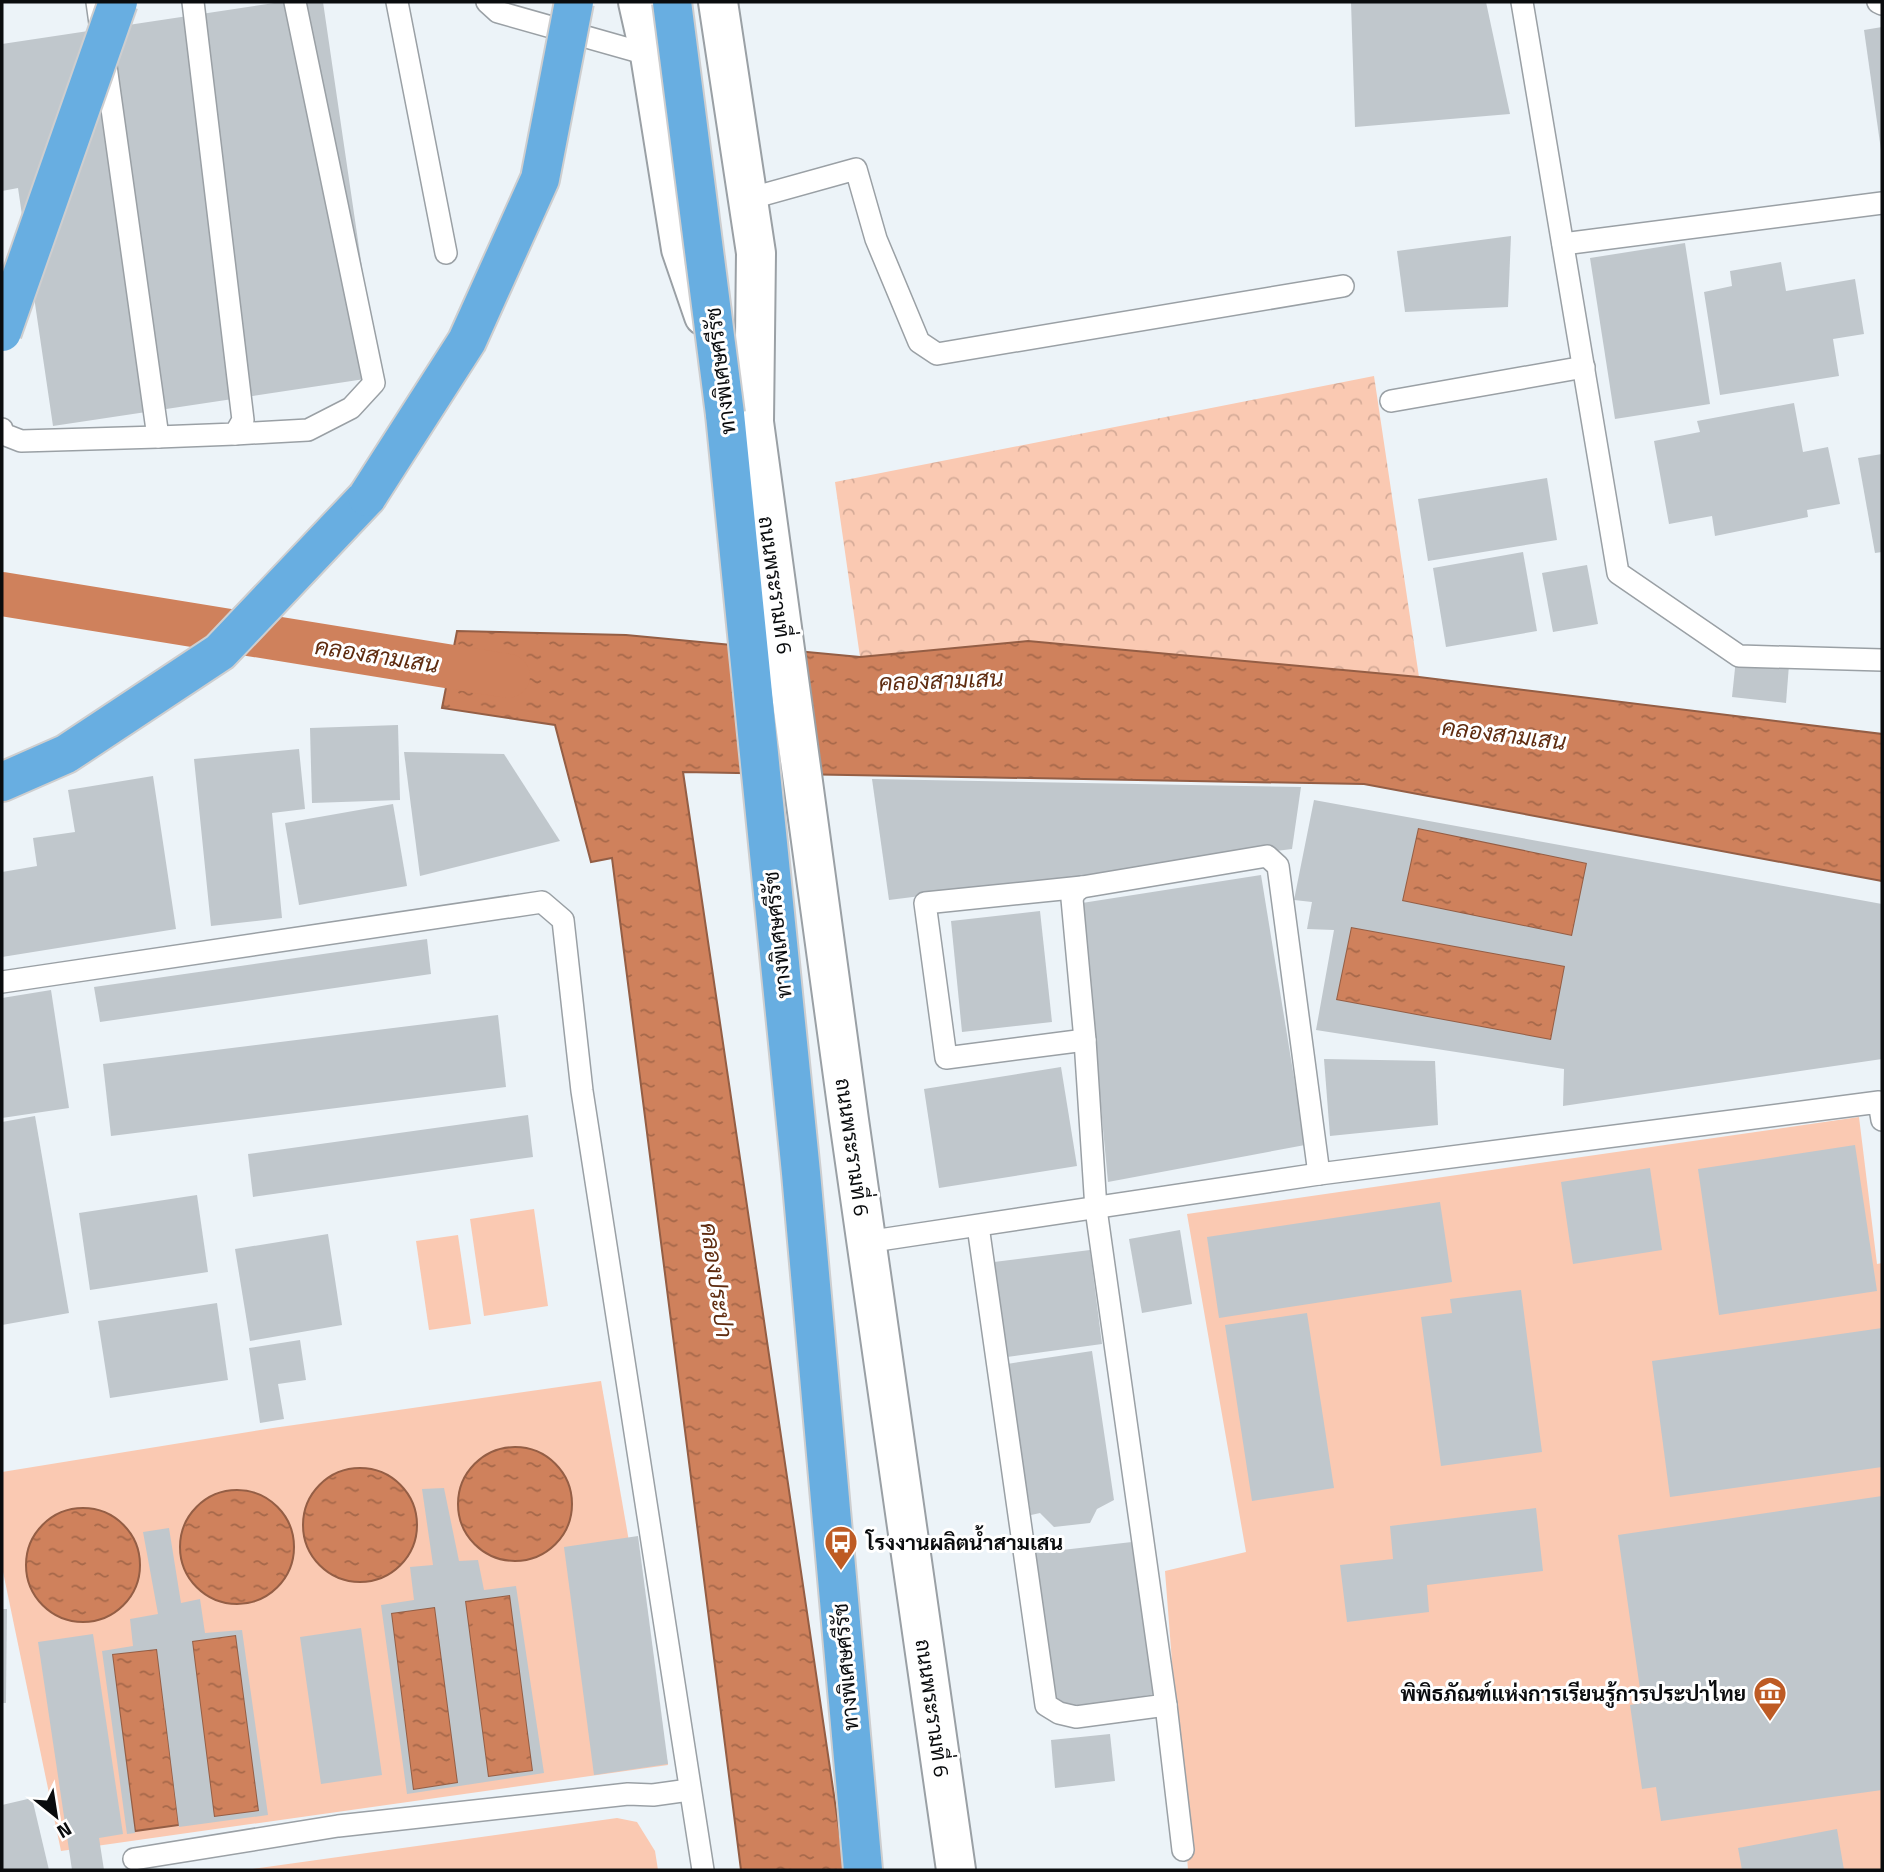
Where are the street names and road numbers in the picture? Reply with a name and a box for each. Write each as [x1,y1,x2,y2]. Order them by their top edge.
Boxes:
street label: ทางพิเศษศรีรัช [696,306,744,436]
street label: ถนนพระรามที่ 6 [750,514,804,656]
street label: ทางพิเศษศรีรัช [754,870,800,1000]
street label: ถนนพระรามที่ 6 [827,1076,881,1218]
street label: ทางพิเศษศรีรัช [823,1602,867,1732]
street label: ถนนพระรามที่ 6 [907,1637,961,1779]

